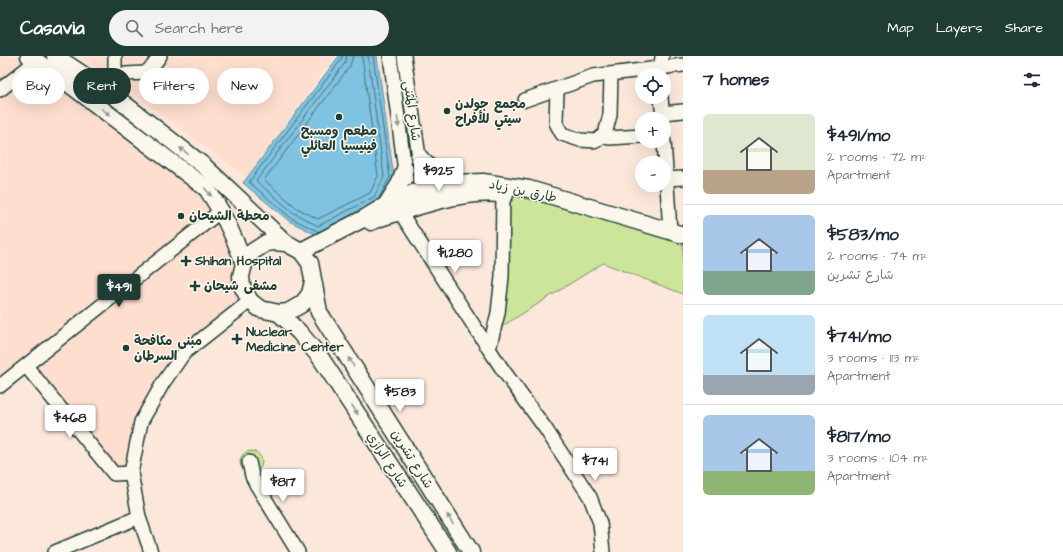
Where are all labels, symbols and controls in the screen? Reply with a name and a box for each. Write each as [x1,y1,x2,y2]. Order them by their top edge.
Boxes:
search box [109,10,389,46]
text: Casavia [20,15,85,42]
icon: search [123,17,145,39]
text: Search here [155,18,243,39]
text: Map [887,18,914,38]
text: Layers [936,18,983,38]
text: Share [1005,18,1043,38]
chip: Buy [12,68,65,104]
chip: Rent [73,68,131,104]
chip: Filters [139,68,209,104]
chip: New [217,68,273,104]
map controls [635,68,671,192]
button: locate [635,68,671,104]
text: 7 homes [703,68,769,92]
icon: filters [1021,69,1043,91]
street label: شارع المثنى [399,80,425,142]
place label: مجمع جولدن سيتي للأفراح [455,95,526,131]
marker: مجمع جولدن سيتي للأفراح [442,106,452,116]
one-way arrow [100,108,111,116]
marker: مطعم ومسبح فينيسيا العائلي [334,112,344,122]
button: + [635,112,671,148]
one-way arrow [395,116,402,129]
place label: مطعم ومسبح فينيسيا العائلي [301,122,377,158]
text: $491/mo [827,124,890,148]
icon: home [735,130,783,178]
one-way arrow [179,146,190,155]
text: 2 rooms · 72 m² [827,148,926,166]
button: − [635,156,671,192]
pin: $925 [415,158,463,192]
text: $925 [423,162,455,180]
text: Apartment [827,166,891,184]
street label: طارق بن زياد [487,175,559,207]
one-way arrow [204,186,212,197]
place label: محطة الشيحان [189,207,269,225]
marker: محطة الشيحان [176,211,186,221]
text: $583/mo [827,223,899,247]
icon: home [735,231,783,279]
pin: $1,280 [422,240,488,274]
text: $1,280 [437,244,473,262]
text: 2 rooms · 74 m² [827,247,927,265]
place label: Shihan Hospital [194,252,281,271]
marker: Shihan Hospital [180,255,192,267]
text: شارع تشرين [827,266,894,284]
pin: $491 [95,274,143,308]
place label: مشفى شيحان [204,277,277,295]
text: $491 [106,278,132,296]
marker: مشفى شيحان [189,280,201,292]
place label: Nuclear Medicine Center [246,323,344,356]
text: $741/mo [827,325,891,349]
icon: home [735,331,783,379]
place label: مبنى مكافحة السرطان [134,332,202,365]
marker: Nuclear Medicine Center [231,333,243,345]
marker: مبنى مكافحة السرطان [121,343,131,353]
text: 3 rooms · 113 m² [827,349,920,367]
one-way arrow [347,356,354,368]
text: Apartment [827,367,891,385]
pin: $583 [376,379,424,413]
text: $583 [384,383,416,401]
one-way arrow [351,404,358,416]
pin: $468 [46,405,94,439]
text: $468 [54,409,86,427]
text: $817/mo [827,425,891,449]
street label: شارع تشرين [387,426,437,492]
street label: شارع الرازي [362,429,412,491]
icon: home [735,431,783,479]
pin: $741 [571,448,619,482]
text: 3 rooms · 104 m² [827,449,928,467]
text: $741 [582,452,608,470]
text: Apartment [827,467,891,485]
pin: $817 [259,469,307,503]
text: $817 [270,473,296,491]
one-way arrow [447,513,454,525]

